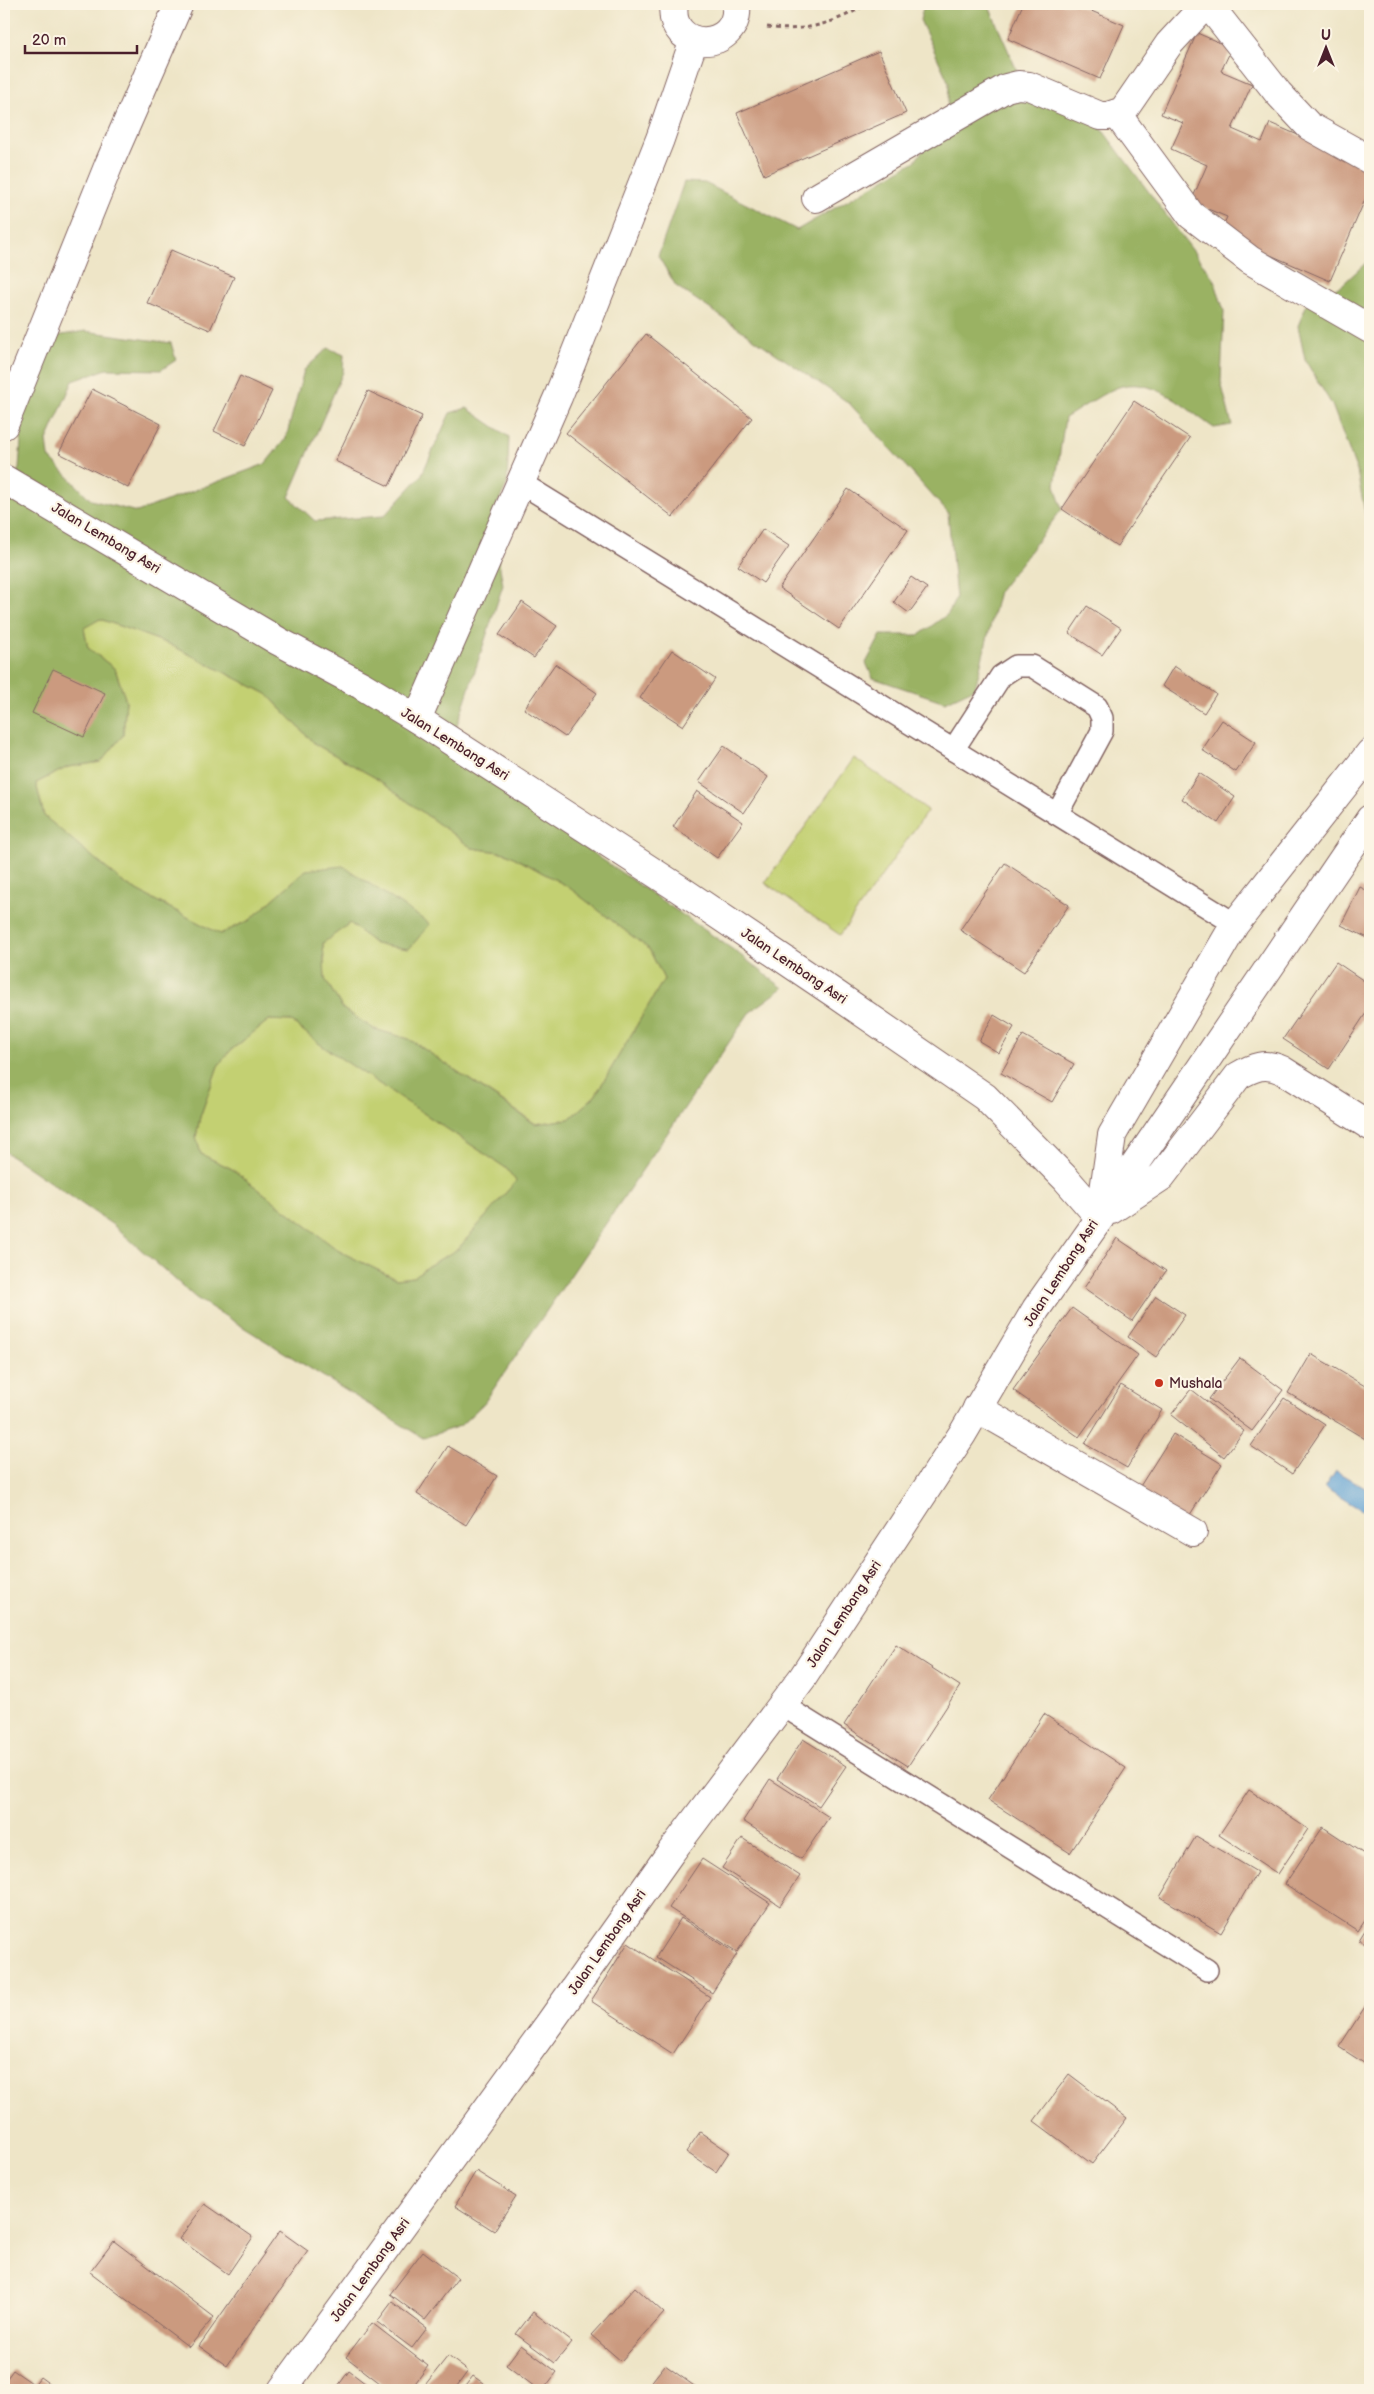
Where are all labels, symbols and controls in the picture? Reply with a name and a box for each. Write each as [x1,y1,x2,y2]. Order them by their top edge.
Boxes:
scale bar [25,22,138,54]
north arrow [1302,22,1352,72]
text: U [1321,27,1331,44]
text: 20 m [32,31,66,50]
street label: Jalan Lembang Asri [48,499,164,577]
street label: Jalan Lembang Asri [398,704,512,784]
street label: Jalan Lembang Asri [738,924,850,1008]
street label: Jalan Lembang Asri [1020,1216,1102,1330]
place label: Mushala [1169,1375,1222,1392]
marker: Mushala [1153,1377,1165,1389]
street label: Jalan Lembang Asri [803,1557,885,1671]
street label: Jalan Lembang Asri [564,1886,650,1998]
street label: Jalan Lembang Asri [327,2215,413,2325]

